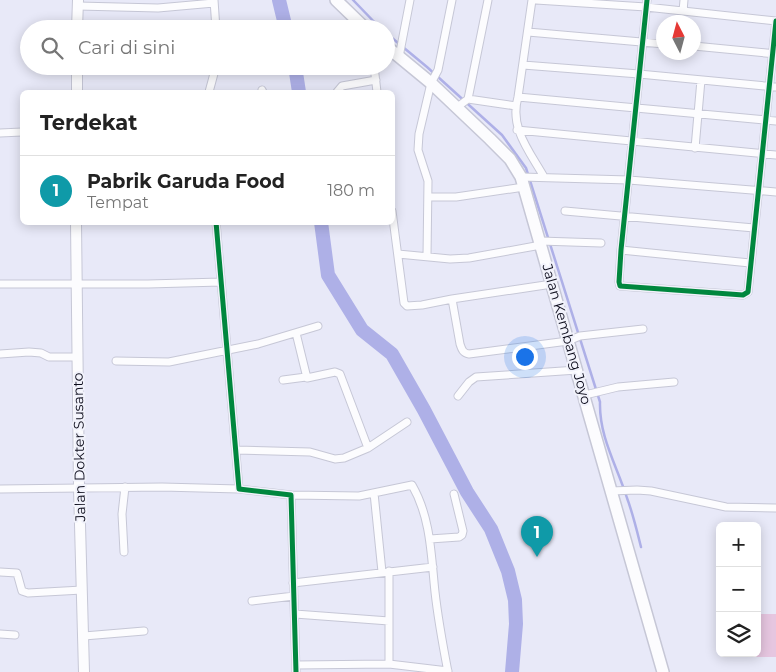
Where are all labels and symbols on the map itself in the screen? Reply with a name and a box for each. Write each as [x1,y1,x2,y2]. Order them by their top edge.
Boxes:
north arrow [656,15,701,60]
street label: Jalan Kembang Joyo [538,261,596,407]
your location [512,344,538,370]
street label: Jalan Dokter Susanto [69,372,89,523]
pin: 1 [521,516,553,557]

